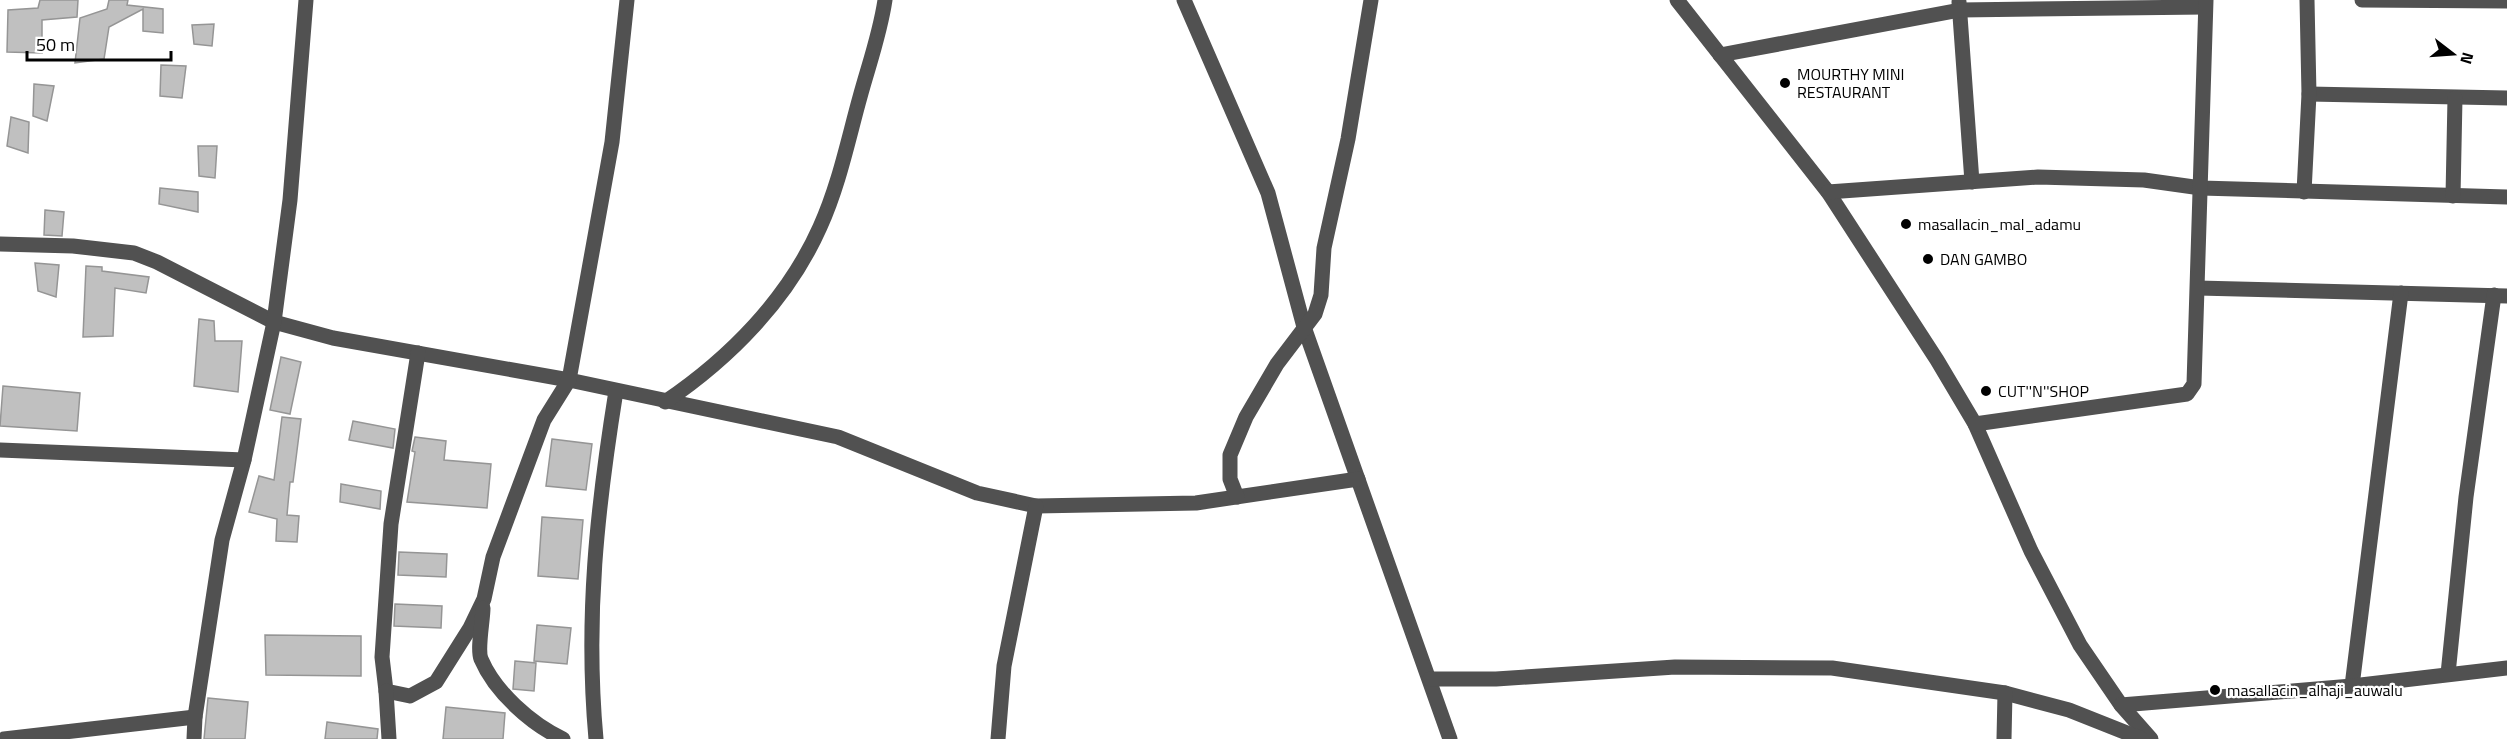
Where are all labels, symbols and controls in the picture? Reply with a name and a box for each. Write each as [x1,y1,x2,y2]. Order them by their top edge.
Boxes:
scale bar [27,24,171,62]
north arrow [2423,24,2483,84]
text: 50 m [36,31,75,58]
text: N [2454,50,2480,67]
place label: MOURTHY MINI RESTAURANT [1797,62,1904,104]
marker: MOURTHY MINI RESTAURANT [1778,76,1792,90]
place label: masallacin_mal_adamu [1918,212,2081,236]
marker: masallacin_mal_adamu [1899,217,1913,231]
place label: DAN GAMBO [1940,247,2027,271]
marker: DAN GAMBO [1921,252,1935,266]
place label: CUT''N''SHOP [1998,379,2089,403]
marker: CUT''N''SHOP [1979,384,1993,398]
place label: masallacin_alhaji_auwalu [2227,678,2403,702]
marker: masallacin_alhaji_auwalu [2208,683,2222,697]

